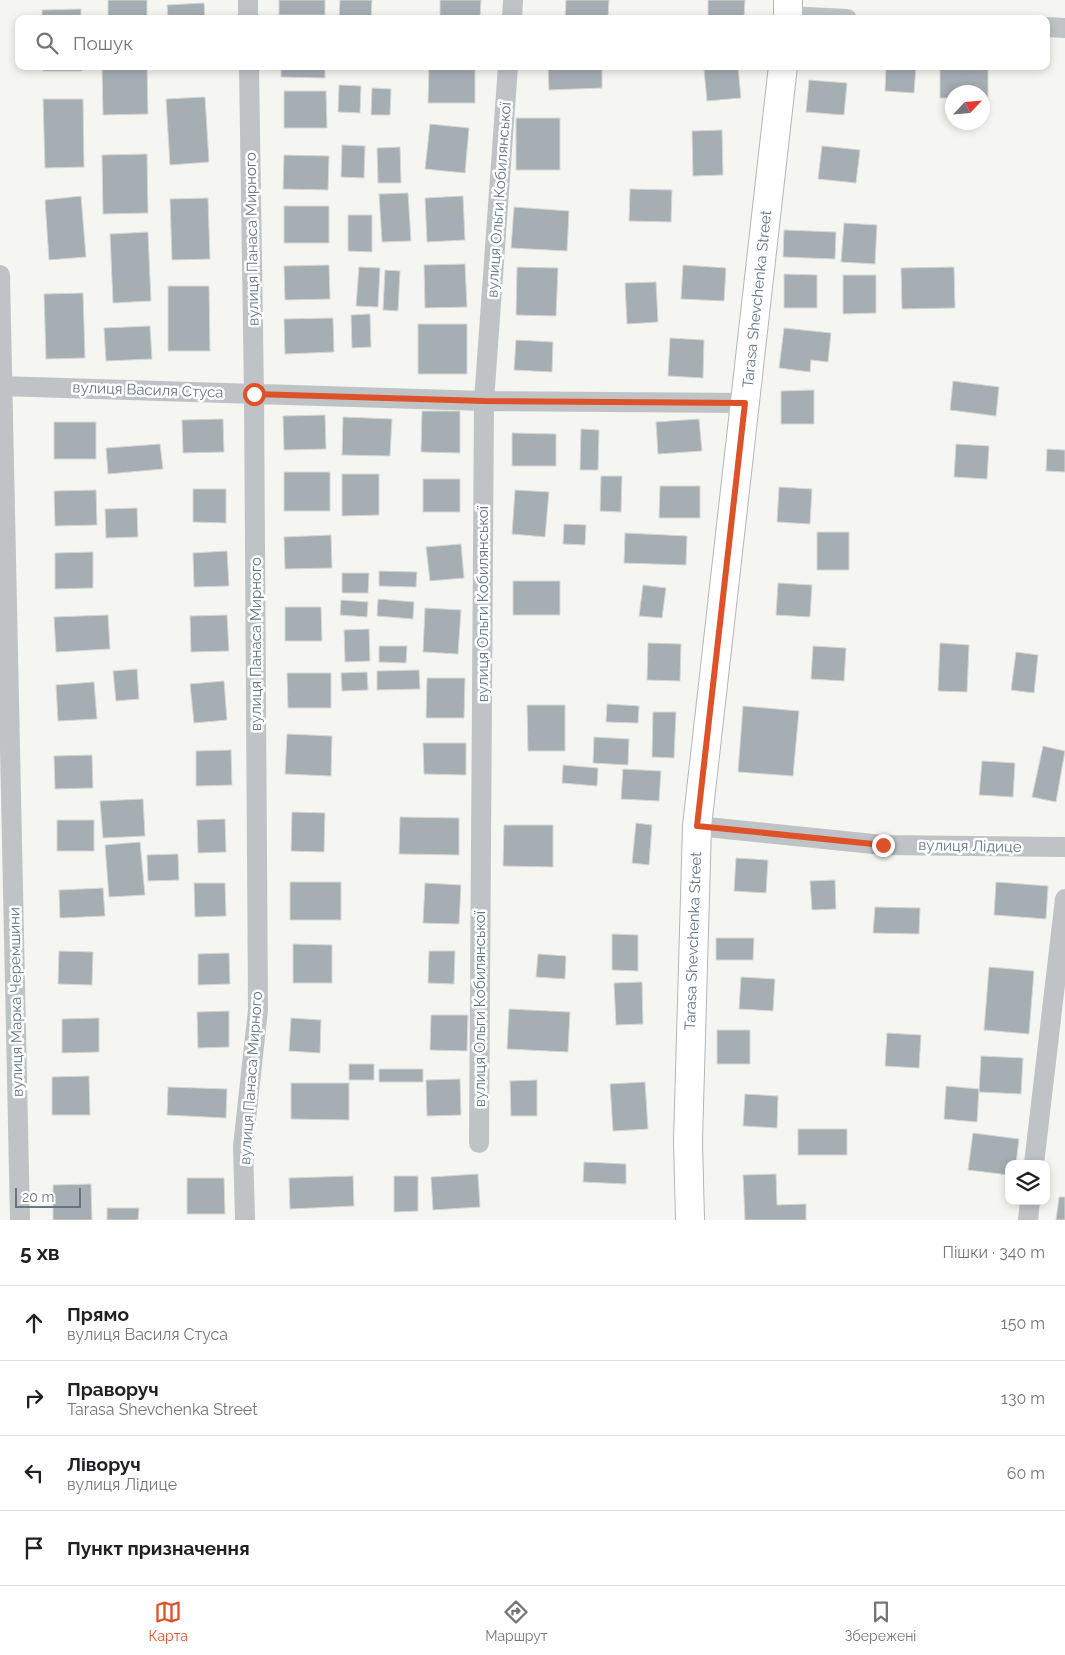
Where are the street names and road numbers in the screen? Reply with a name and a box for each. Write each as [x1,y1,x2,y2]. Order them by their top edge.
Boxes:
street label: вулиця Ольги Кобилянської [483,101,515,298]
street label: вулиця Панаса Мирного [241,152,263,326]
street label: Tarasa Shevchenka Street [739,209,775,389]
street label: вулиця Василя Стуса [72,378,224,402]
street label: вулиця Ольги Кобилянської [474,505,492,702]
street label: вулиця Панаса Мирного [247,557,265,731]
street label: вулиця Лідице [918,836,1022,856]
street label: Tarasa Shevchenka Street [681,851,705,1031]
street label: вулиця Марка Черемшини [5,907,27,1097]
street label: вулиця Ольги Кобилянської [471,910,489,1107]
street label: вулиця Панаса Мирного [236,991,266,1165]

